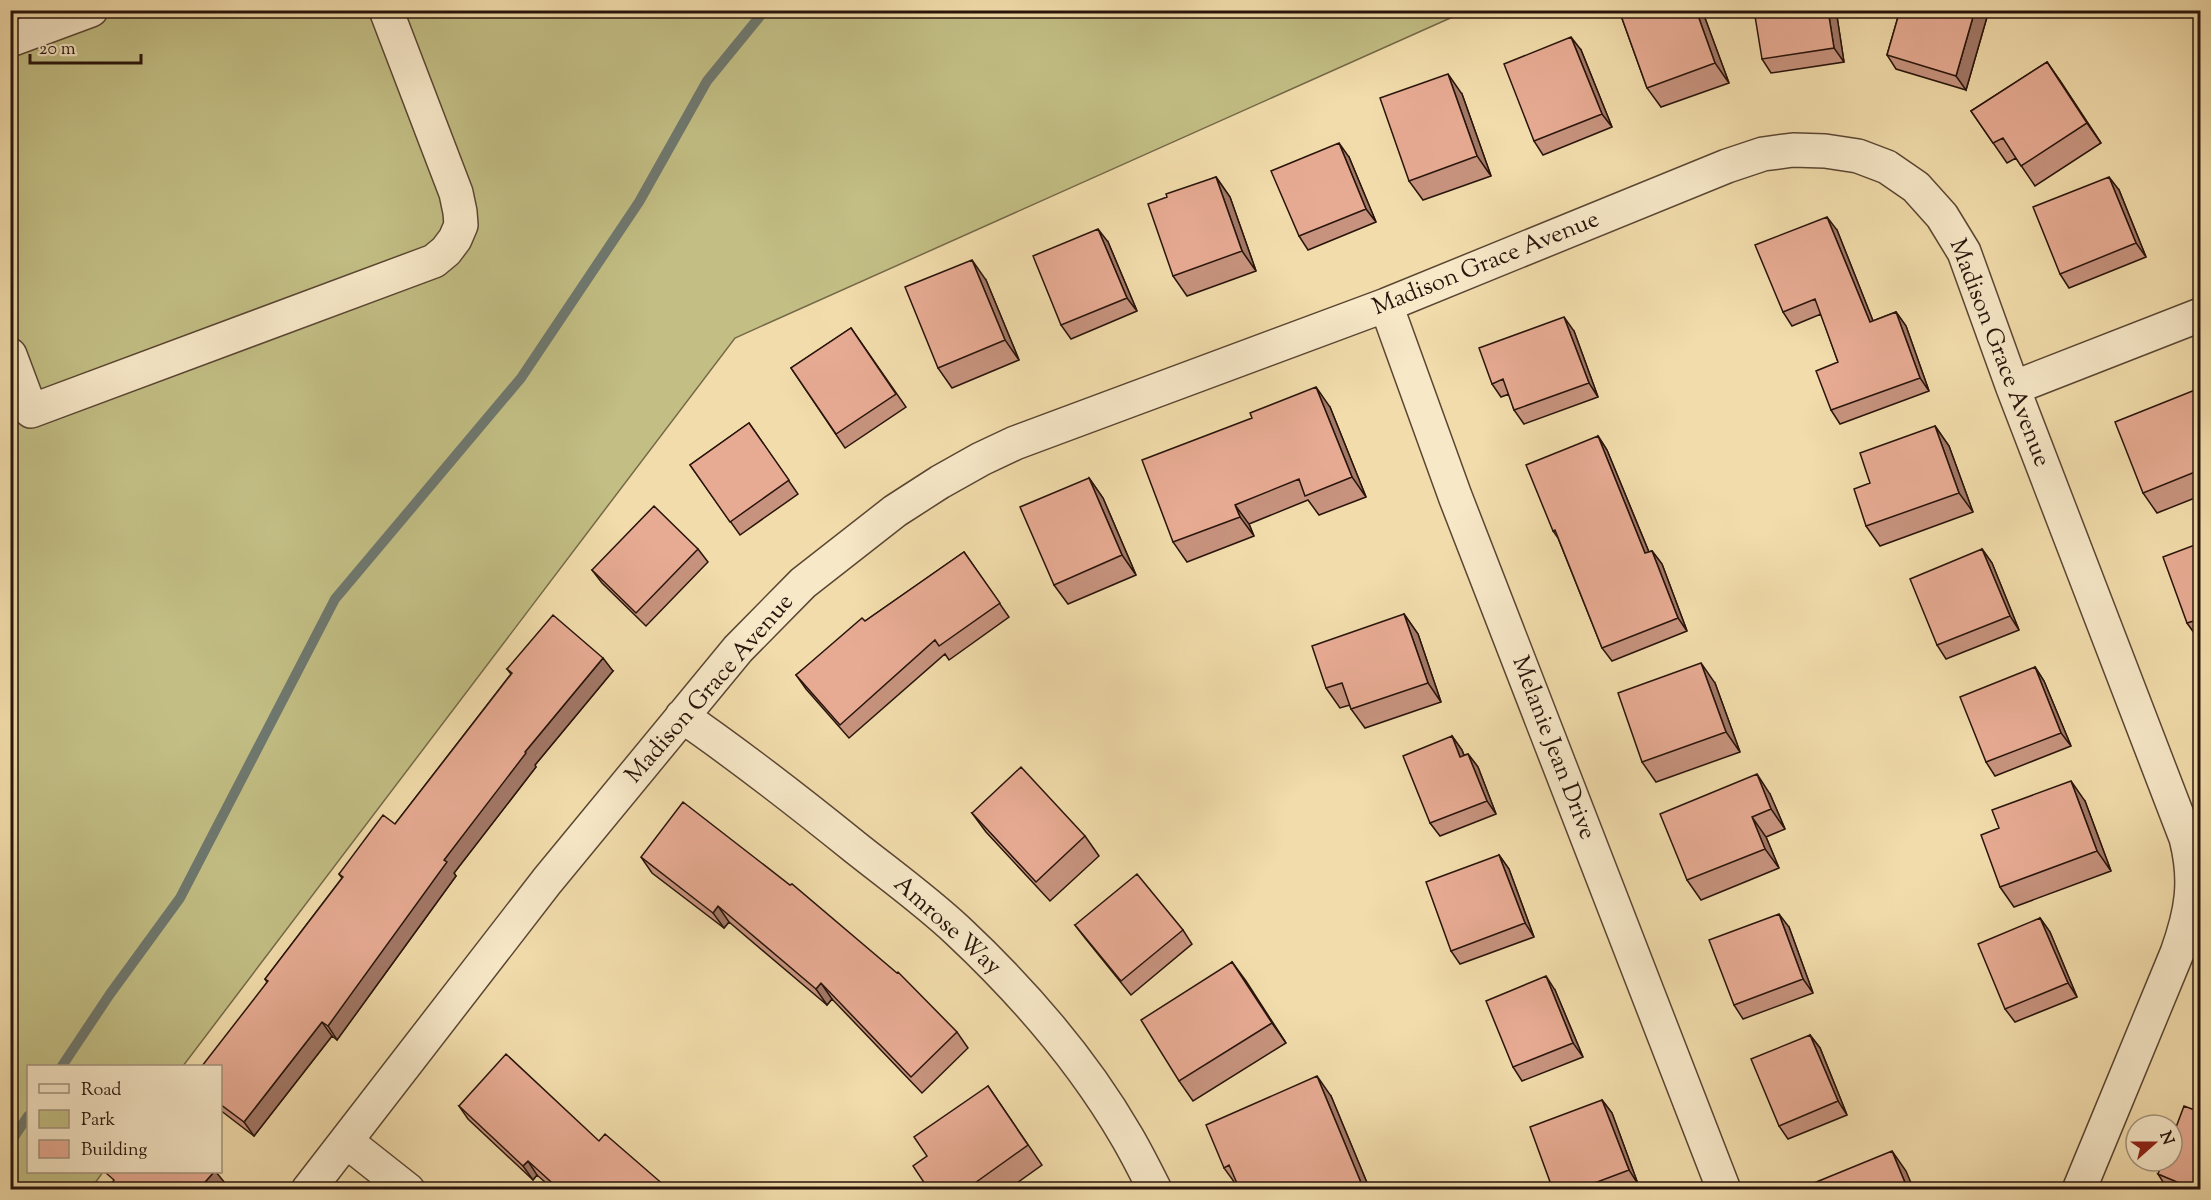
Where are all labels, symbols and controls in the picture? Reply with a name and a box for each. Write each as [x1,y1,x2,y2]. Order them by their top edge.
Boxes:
scale bar [30,27,141,65]
text: 20 m [39,37,76,63]
street label: Madison Grace Avenue [1368,203,1604,325]
street label: Madison Grace Avenue [1940,234,2058,472]
street label: Madison Grace Avenue [618,587,802,791]
street label: Melanie Jean Drive [1502,651,1604,845]
street label: Amrose Way [886,868,1009,984]
legend [27,1065,222,1173]
text: Road [81,1078,121,1104]
text: Park [81,1108,116,1134]
north arrow [2124,1113,2184,1173]
text: N [2153,1128,2179,1149]
text: Building [81,1138,147,1164]

